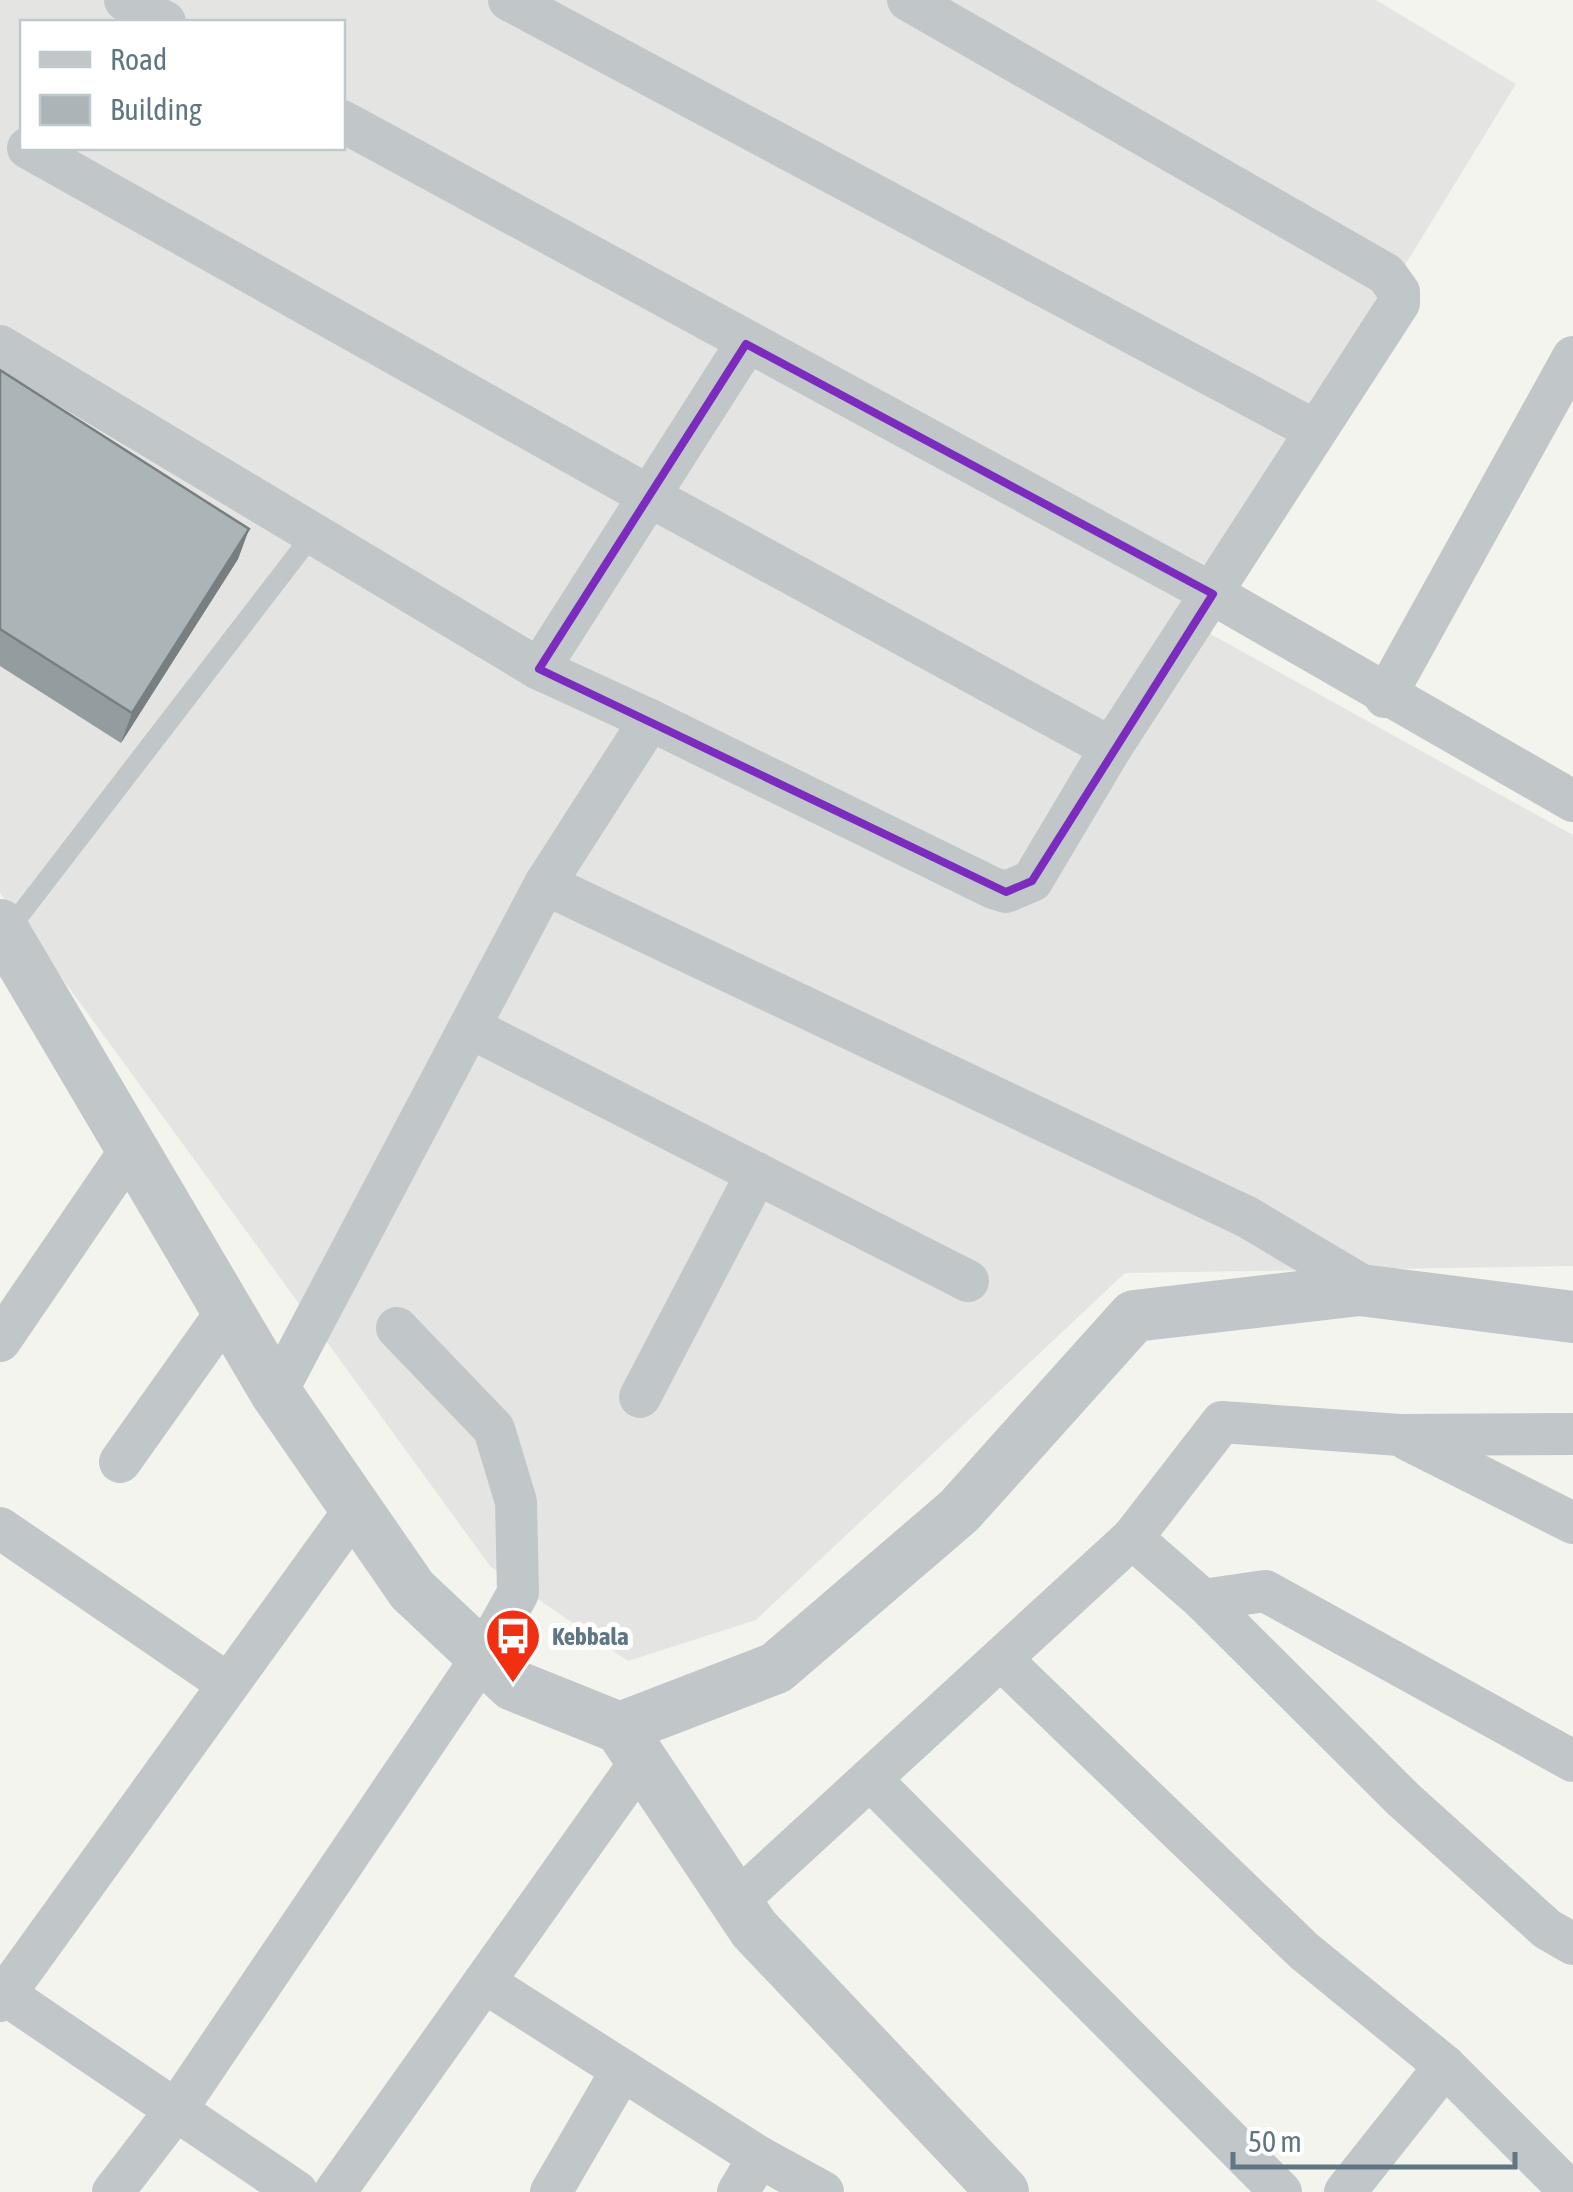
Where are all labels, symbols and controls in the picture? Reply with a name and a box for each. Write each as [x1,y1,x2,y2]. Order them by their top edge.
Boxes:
legend [20,20,345,150]
text: Road [110,42,167,76]
text: Building [110,92,202,126]
bus stop icon: Kebbala [483,1606,543,1685]
place label: Kebbala [552,1622,629,1650]
scale bar [1233,2107,1516,2169]
text: 50 m [1248,2124,1302,2158]

